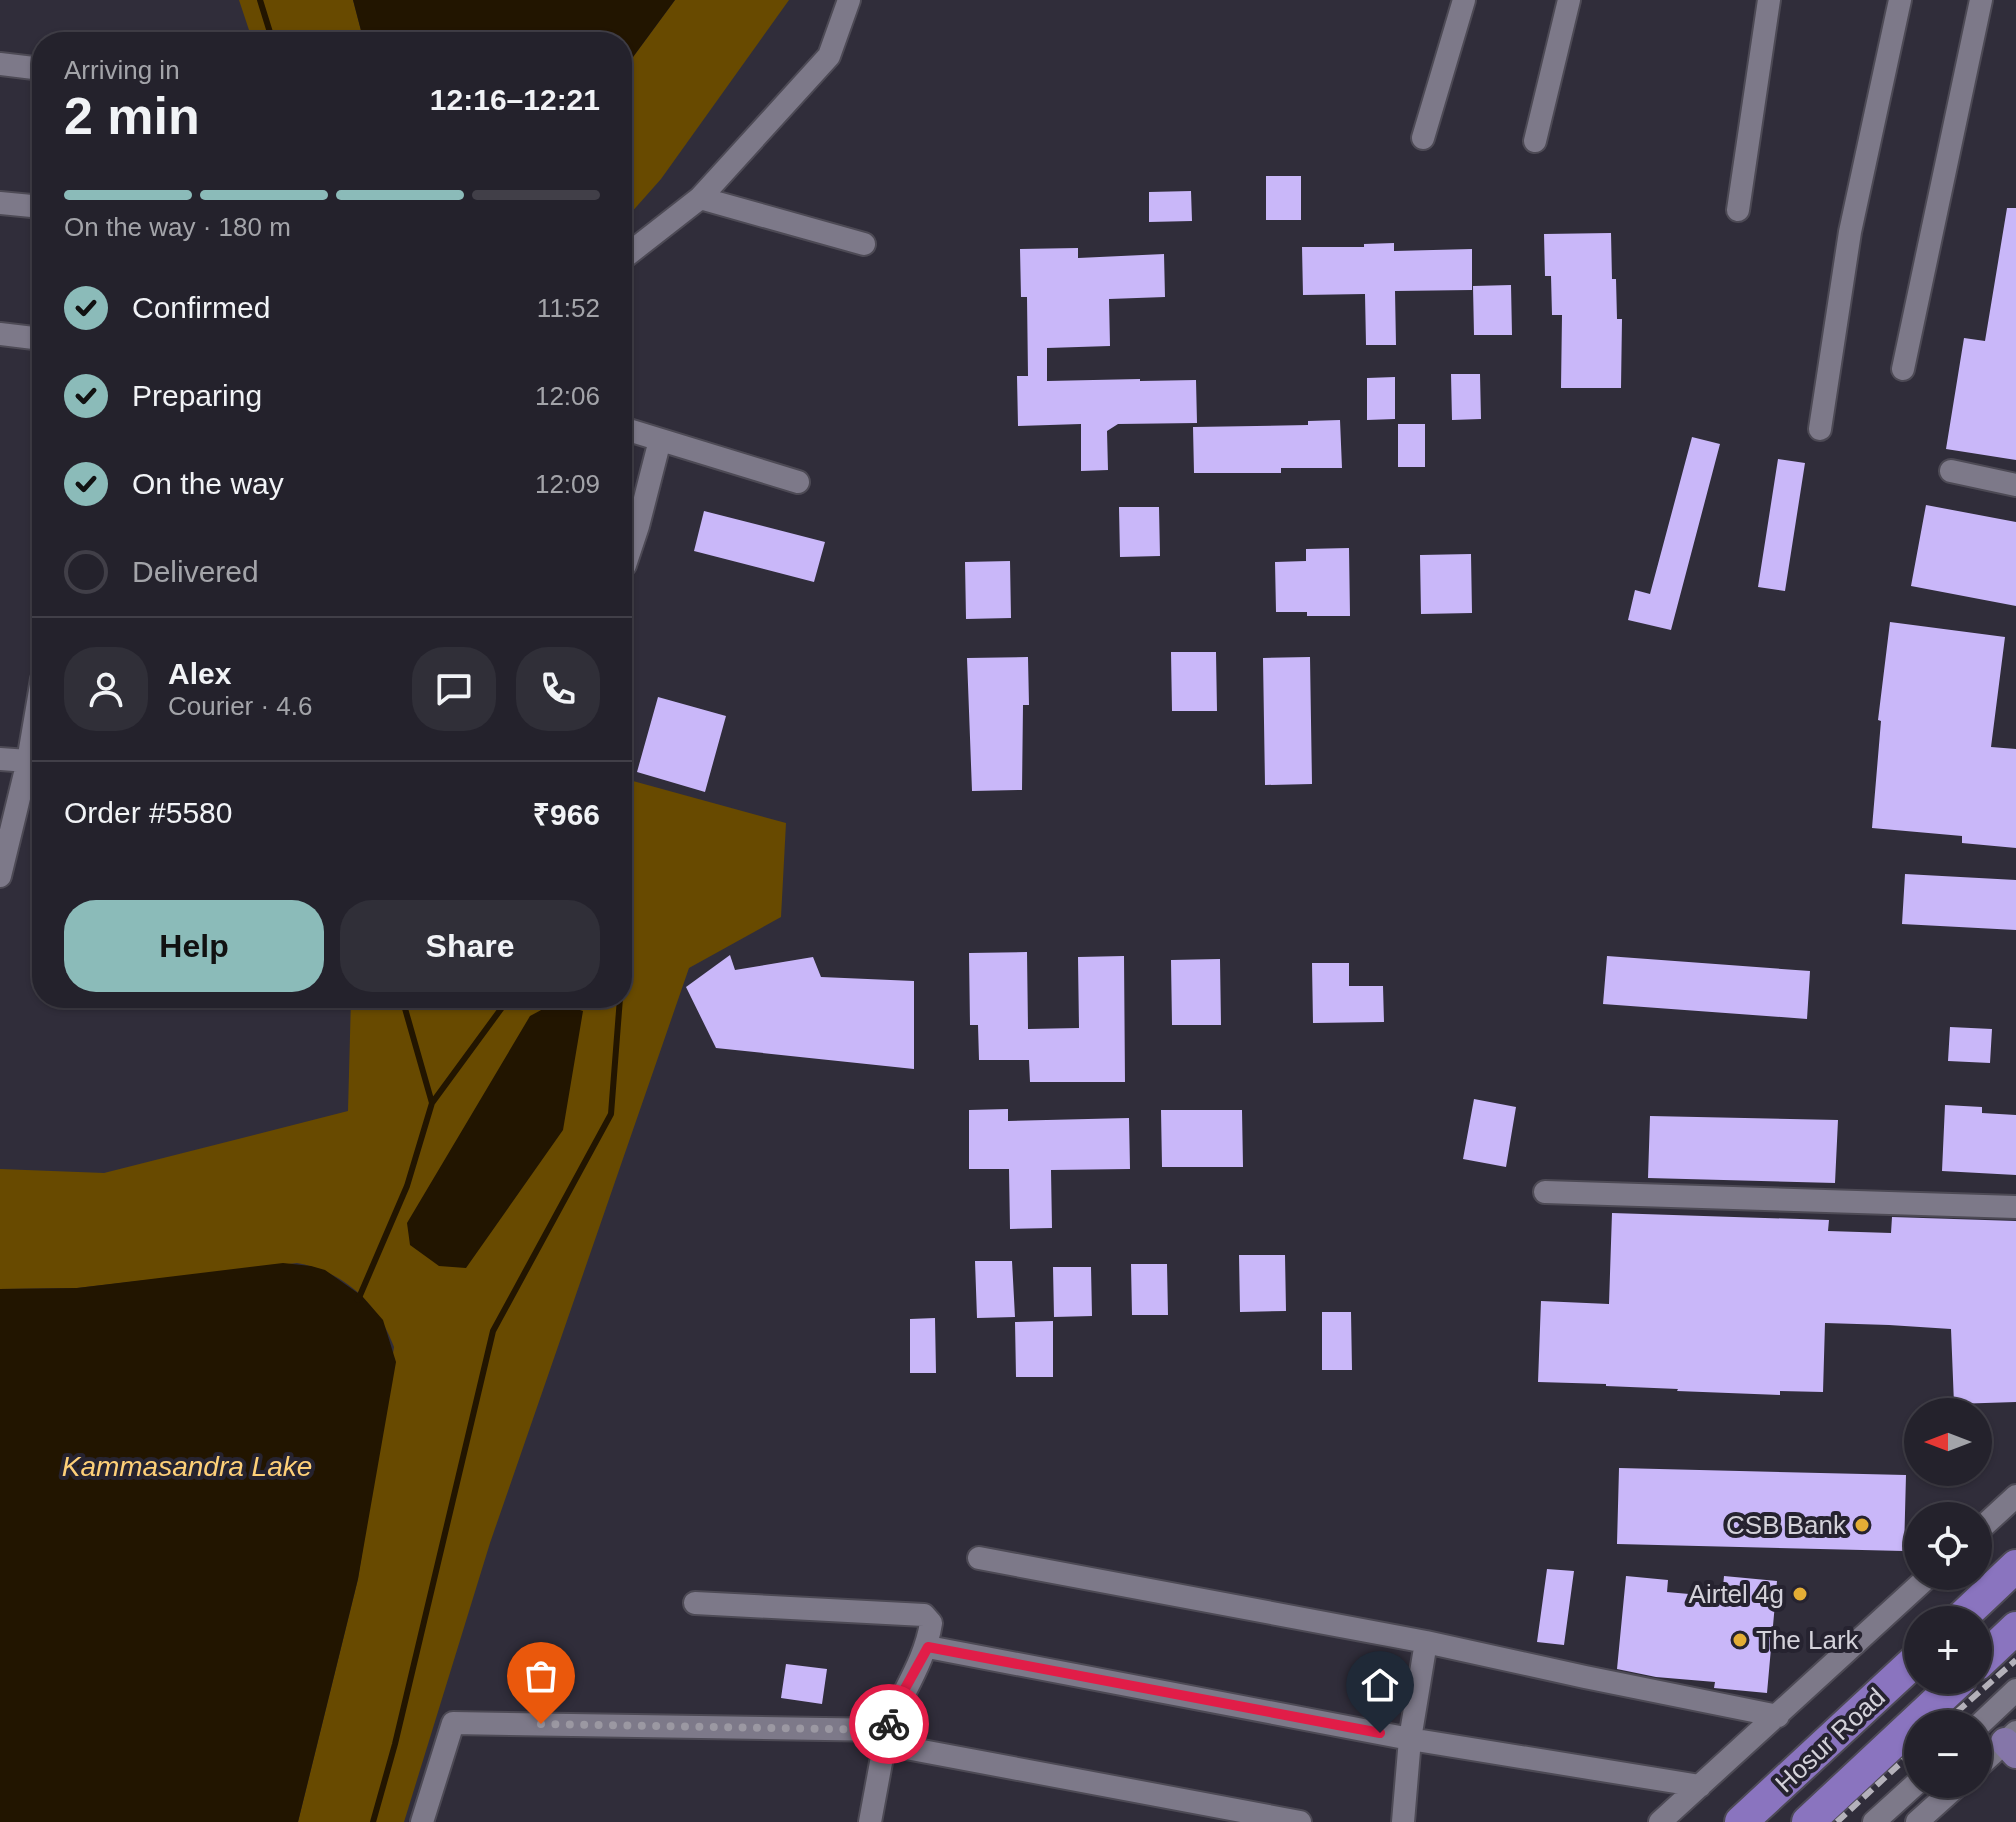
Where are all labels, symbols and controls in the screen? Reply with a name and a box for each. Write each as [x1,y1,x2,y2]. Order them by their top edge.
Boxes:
text: Arriving in [64,55,180,85]
text: 12:16–12:21 [430,83,600,116]
text: 2 min [64,87,200,145]
text: On the way · 180 m [64,212,291,242]
icon: check [64,286,108,330]
text: Confirmed [132,291,270,324]
text: 11:52 [537,293,600,323]
icon: check [64,374,108,418]
text: Preparing [132,379,262,412]
text: 12:06 [535,381,600,411]
icon: check [64,462,108,506]
text: On the way [132,467,284,500]
text: 12:09 [535,469,600,499]
text: Delivered [132,555,259,588]
button: person [64,647,148,731]
button: chat [412,647,496,731]
button: phone [516,647,600,731]
text: Alex [168,657,231,690]
text: Courier · 4.6 [168,691,313,721]
text: Order #5580 [64,796,232,829]
text: ₹966 [533,798,600,831]
button: Help [64,900,324,992]
button: Share [340,900,600,992]
north arrow [1904,1398,1992,1486]
map controls [1904,1398,1992,1798]
water label: Kammasandra Lake [62,1451,312,1482]
button: locate [1904,1502,1992,1590]
place label: CSB Bank [1726,1510,1847,1540]
marker: CSB Bank [1853,1516,1871,1534]
place label: Airtel 4g [1689,1579,1784,1609]
marker: Airtel 4g [1791,1585,1809,1603]
button: + [1904,1606,1992,1694]
place label: The Lark [1756,1625,1860,1655]
marker: The Lark [1731,1631,1749,1649]
pin [507,1642,575,1724]
pin [1346,1651,1414,1733]
icon: bag [519,1654,563,1698]
icon: home [1358,1663,1402,1707]
street label: Hosur Road [1769,1682,1891,1798]
courier [849,1684,929,1764]
icon: bike [867,1702,911,1746]
button: − [1904,1710,1992,1798]

